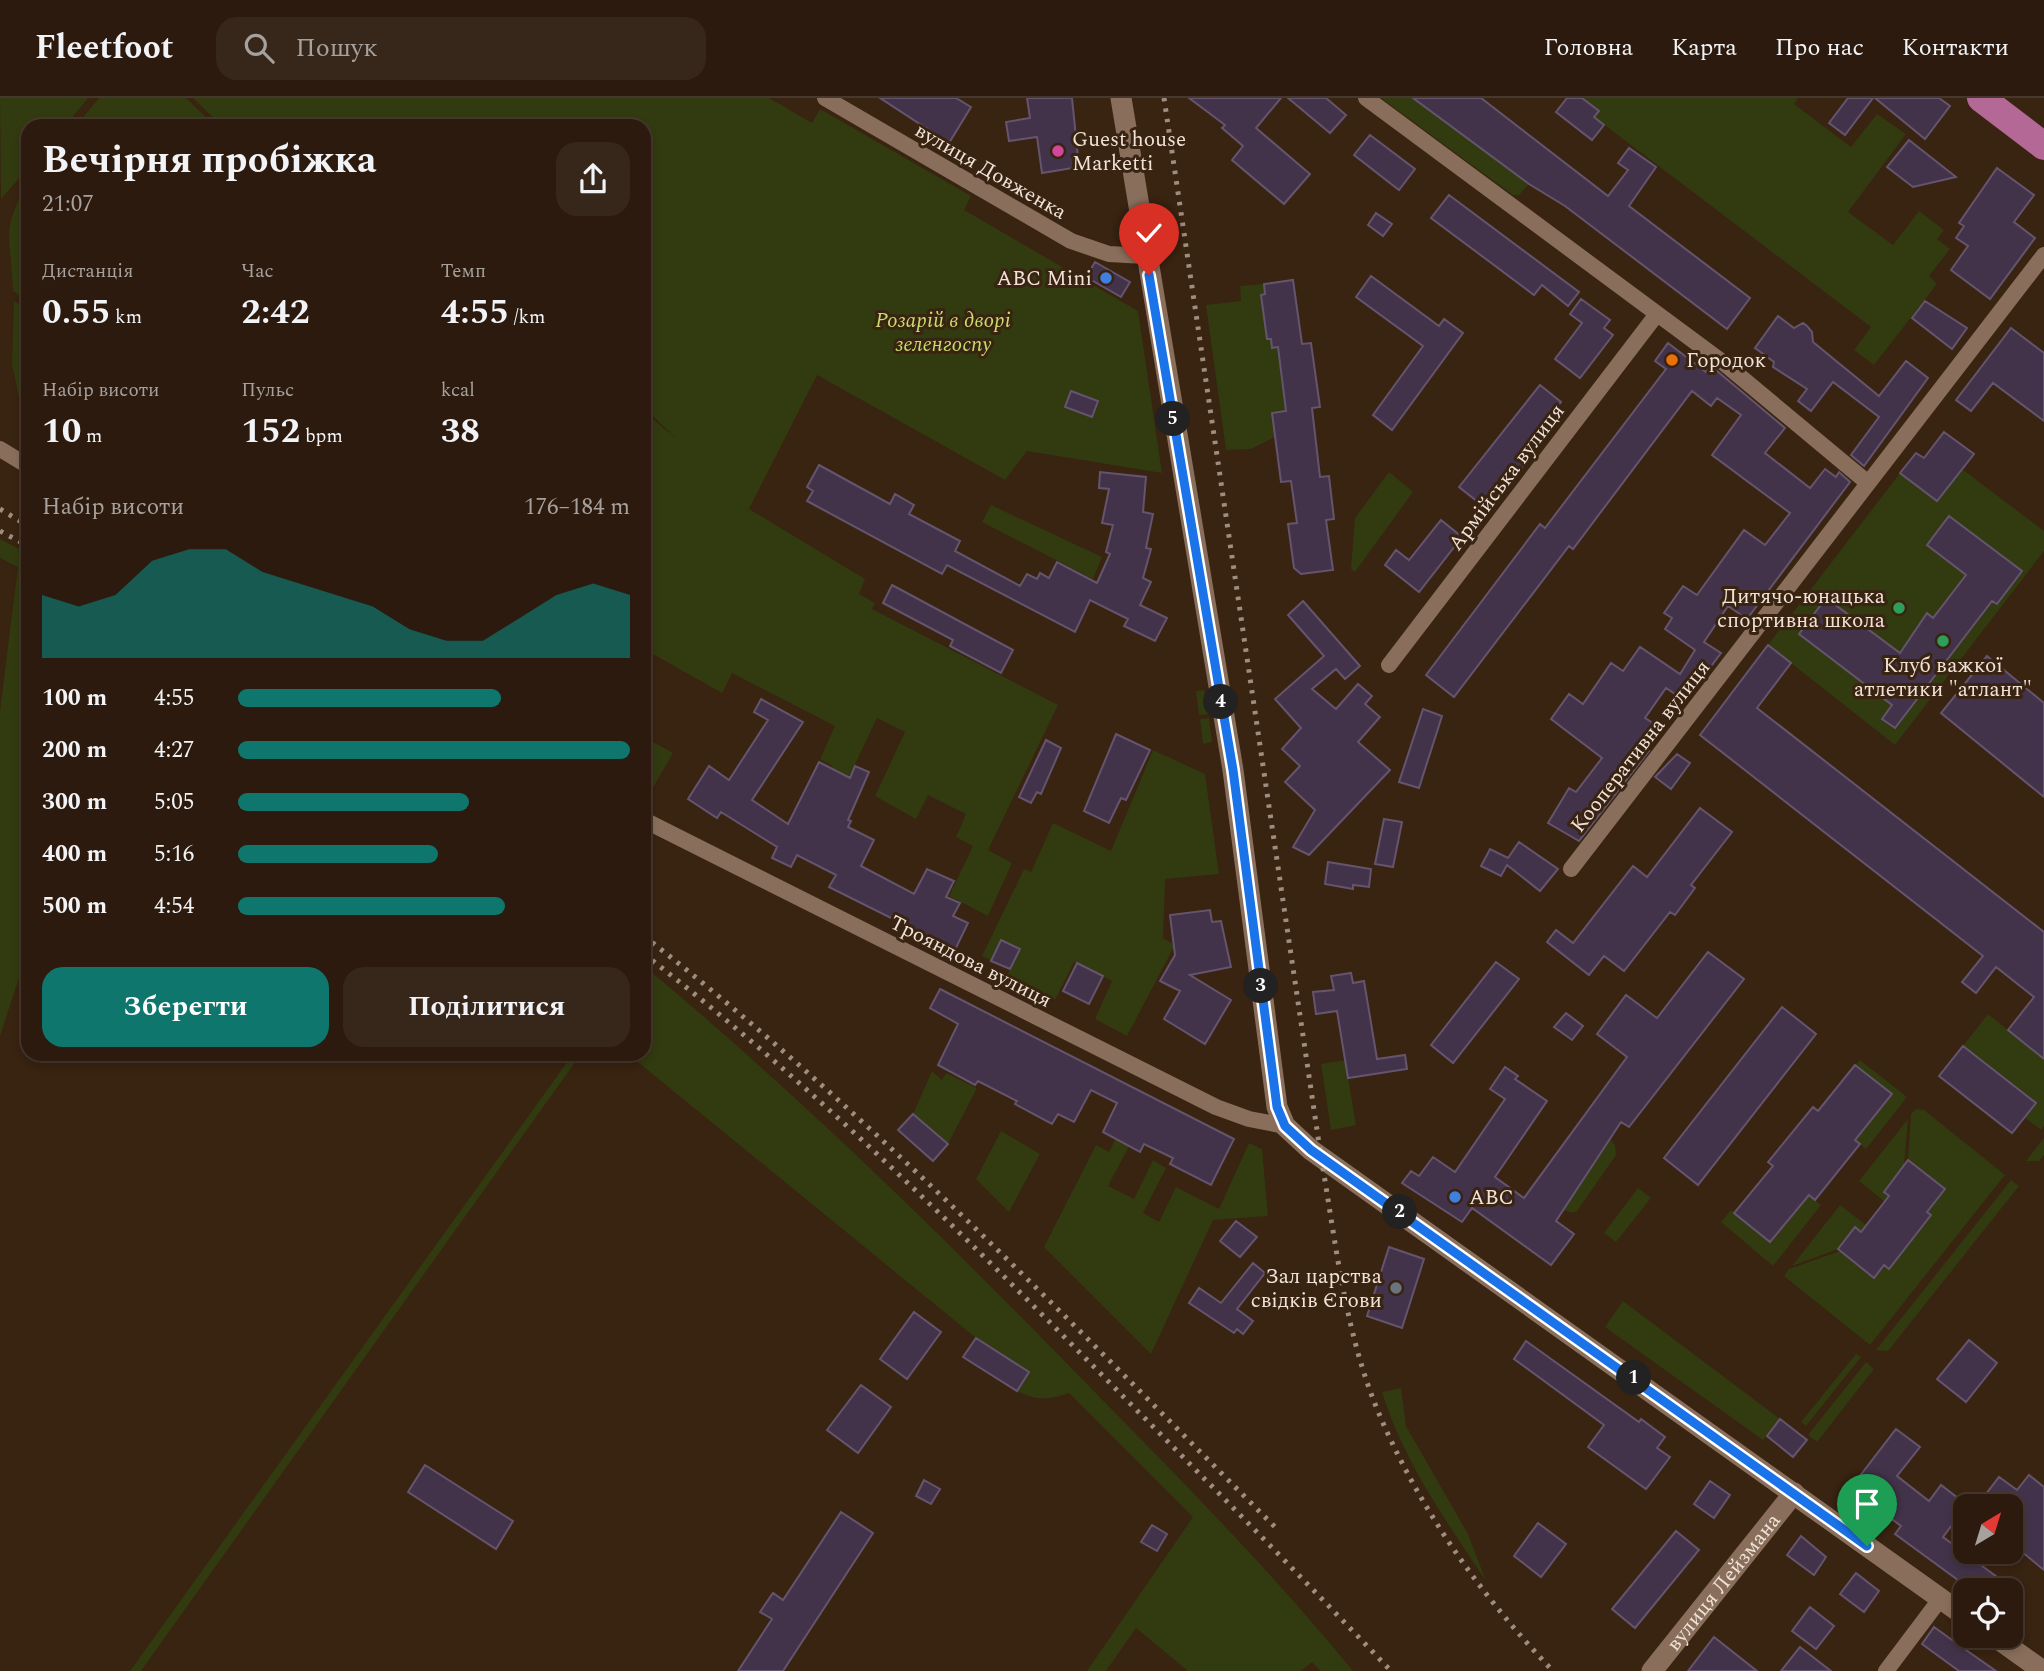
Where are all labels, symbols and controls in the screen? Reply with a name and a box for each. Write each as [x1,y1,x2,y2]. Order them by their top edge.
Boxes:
search box [216,17,706,80]
text: Fleetfoot [35,23,174,73]
text: Пошук [296,28,378,68]
icon: search [240,29,278,67]
text: Головна [1544,30,1633,66]
text: Карта [1671,30,1737,66]
text: Про нас [1775,30,1864,66]
text: Контакти [1902,30,2009,66]
street label: вулиця Довженка [909,115,1073,229]
place label: Guest house Marketti [1072,124,1186,180]
text: Вечірня пробіжка [42,132,377,190]
button: share [556,142,630,216]
marker: Guest house Marketti [1050,143,1066,159]
text: 21:07 [42,187,94,222]
pin [1119,203,1179,275]
icon: check [1130,214,1168,252]
text: Дистанція [42,257,133,286]
text: Час [241,257,274,286]
text: Темп [441,257,486,286]
place label: ABC Mini [997,263,1092,295]
marker: ABC Mini [1098,270,1114,286]
text: 0.55 [42,286,110,339]
text: 2:42 [241,286,310,339]
text: 4:55 [441,286,509,339]
text: km [110,303,142,332]
text: /km [509,303,545,332]
park label: Розарій в дворі зеленгоспу [875,305,1011,361]
place label: Городок [1686,345,1767,377]
marker: Городок [1664,352,1680,368]
text: Набір висоти [42,376,159,405]
text: Пульс [241,376,294,405]
text: kcal [441,376,475,405]
street label: Армійська вулиця [1441,397,1573,558]
pin: 5 [1156,402,1190,436]
text: 5 [1167,404,1178,433]
text: 10 [42,405,81,458]
text: 152 [241,405,300,458]
text: 38 [441,405,480,458]
text: m [81,422,102,451]
text: bpm [300,422,343,451]
text: Набір висоти [42,490,184,525]
text: 176–184 m [524,490,630,525]
place label: Дитячо-юнацька спортивна школа [1717,581,1886,637]
marker: Дитячо-юнацька спортивна школа [1891,600,1907,616]
marker: Клуб важкої атлетики "атлант" [1935,633,1951,649]
place label: Клуб важкої атлетики "атлант" [1854,650,2032,706]
street label: Кооперативна вулиця [1563,653,1719,840]
text: 100 m [42,681,107,716]
text: 4:55 [154,681,194,716]
pin: 4 [1204,684,1238,720]
text: 4 [1215,687,1226,716]
text: 200 m [42,733,107,768]
text: 4:27 [154,733,194,768]
text: 300 m [42,785,107,820]
text: 5:05 [154,785,194,820]
text: 400 m [42,837,107,872]
text: 5:16 [154,837,194,872]
text: 500 m [42,889,107,924]
text: 4:54 [154,889,194,924]
street label: Трояндова вулиця [884,907,1057,1017]
button: Зберегти [42,967,329,1047]
button: Поділитися [343,967,630,1047]
pin: 3 [1244,968,1278,1004]
text: 3 [1255,971,1266,1000]
place label: ABC [1469,1182,1514,1214]
marker: ABC [1447,1189,1463,1205]
pin: 2 [1382,1194,1418,1230]
text: 2 [1394,1197,1405,1226]
place label: Зал царства свідків Єгови [1251,1261,1383,1317]
marker: Зал царства свідків Єгови [1388,1280,1404,1296]
pin: 1 [1616,1360,1652,1396]
text: 1 [1628,1363,1639,1392]
pin [1837,1474,1897,1546]
icon: arrive [1848,1485,1886,1523]
north arrow [1953,1494,2023,1564]
map controls [1953,1494,2023,1648]
street label: вулиця Лейзмана [1659,1506,1789,1658]
button: locate [1953,1578,2023,1648]

